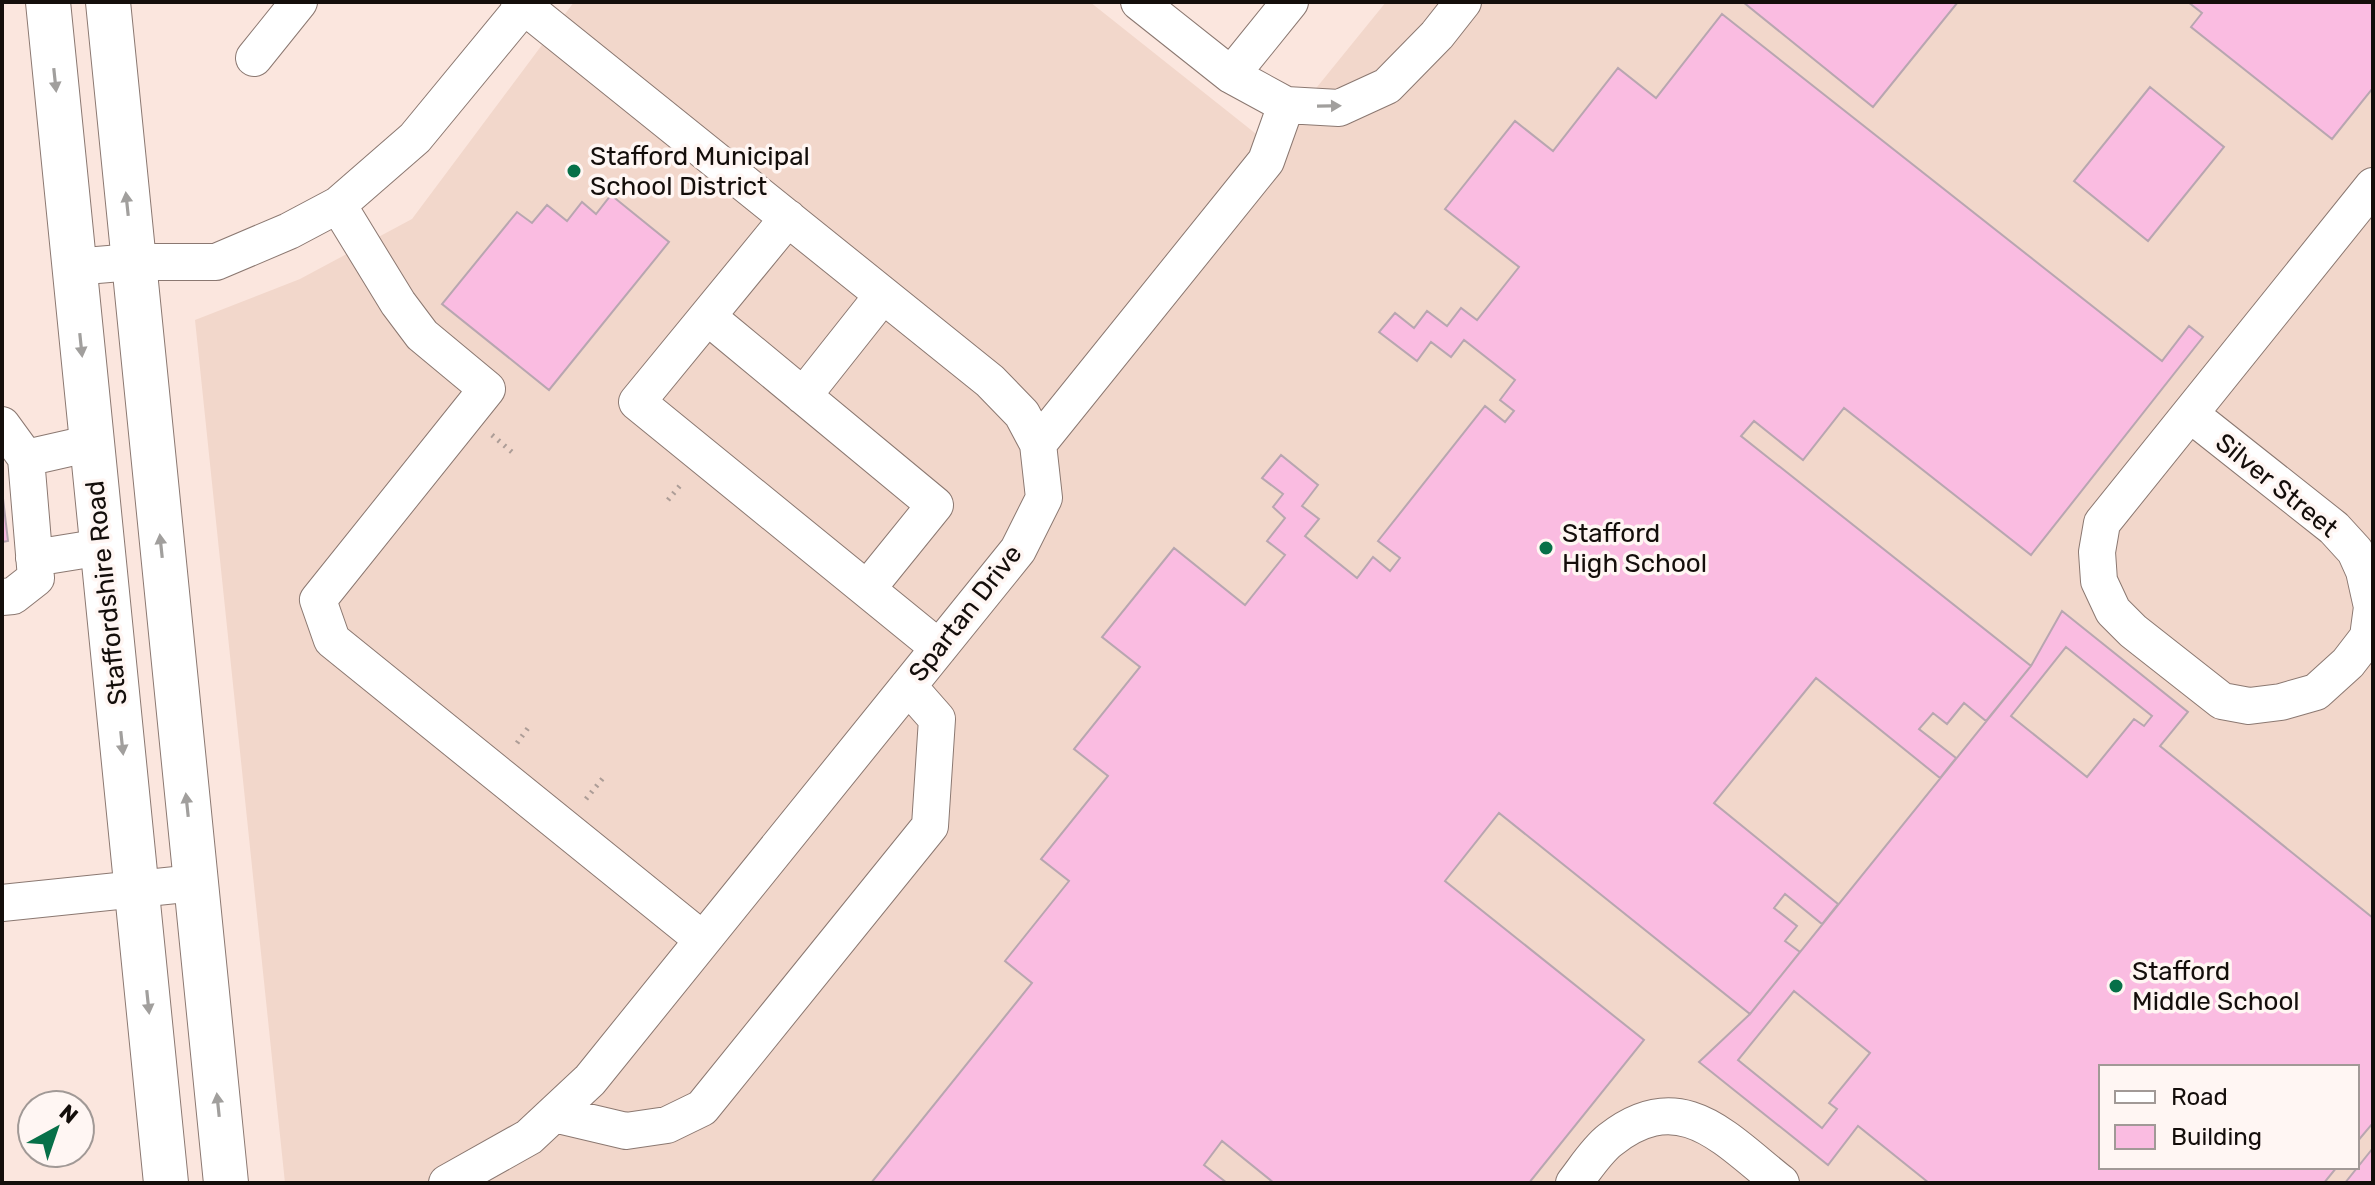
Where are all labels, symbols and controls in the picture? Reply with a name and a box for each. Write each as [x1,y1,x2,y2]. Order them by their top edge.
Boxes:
one-way arrow [49,68,62,93]
one-way arrow [1317,100,1342,113]
place label: Stafford Municipal School District [590,141,810,202]
marker: Stafford Municipal School District [565,162,583,180]
one-way arrow [121,191,134,216]
one-way arrow [75,333,88,358]
street label: Silver Street [2209,427,2344,544]
street label: Staffordshire Road [79,479,134,707]
place label: Stafford High School [1562,518,1707,579]
one-way arrow [155,534,168,559]
street label: Spartan Drive [902,539,1028,688]
marker: Stafford High School [1537,539,1555,557]
one-way arrow [115,731,128,756]
one-way arrow [181,792,194,817]
place label: Stafford Middle School [2132,956,2300,1017]
marker: Stafford Middle School [2107,977,2125,995]
one-way arrow [141,990,154,1015]
legend [2099,1065,2359,1169]
text: Road [2171,1083,2228,1111]
north arrow [16,1089,96,1169]
one-way arrow [211,1092,224,1117]
text: N [54,1099,83,1129]
text: Building [2171,1123,2262,1151]

